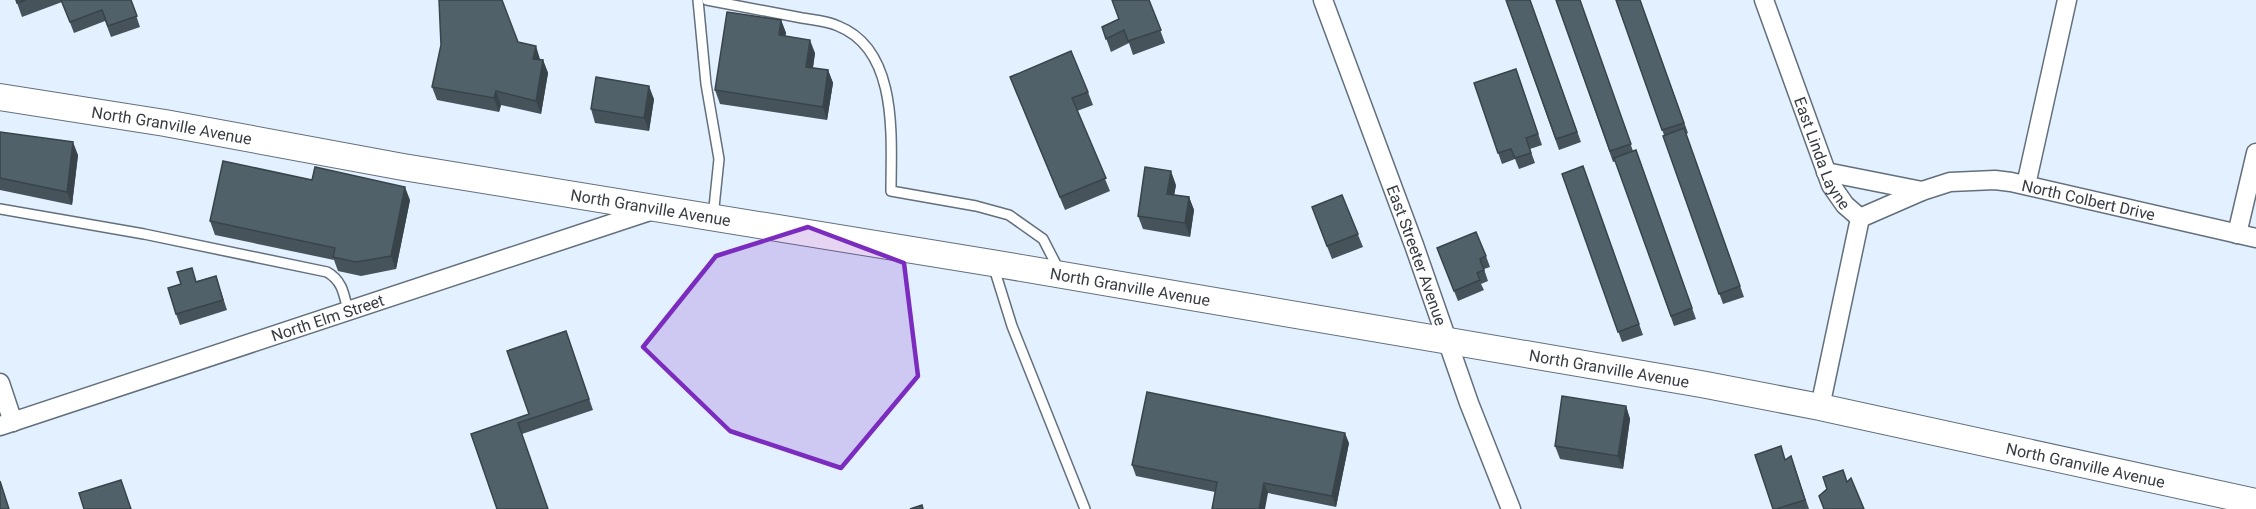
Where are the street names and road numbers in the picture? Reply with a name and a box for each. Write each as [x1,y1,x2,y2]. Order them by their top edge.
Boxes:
street label: East Linda Layne [1790,94,1855,213]
street label: North Granville Avenue [90,102,253,148]
street label: North Colbert Drive [2020,175,2157,224]
street label: East Streeter Avenue [1383,182,1451,328]
street label: North Granville Avenue [569,185,732,230]
street label: North Granville Avenue [1049,264,1212,310]
street label: North Elm Street [269,290,386,345]
street label: North Granville Avenue [1528,345,1691,391]
street label: North Granville Avenue [2004,438,2167,491]

